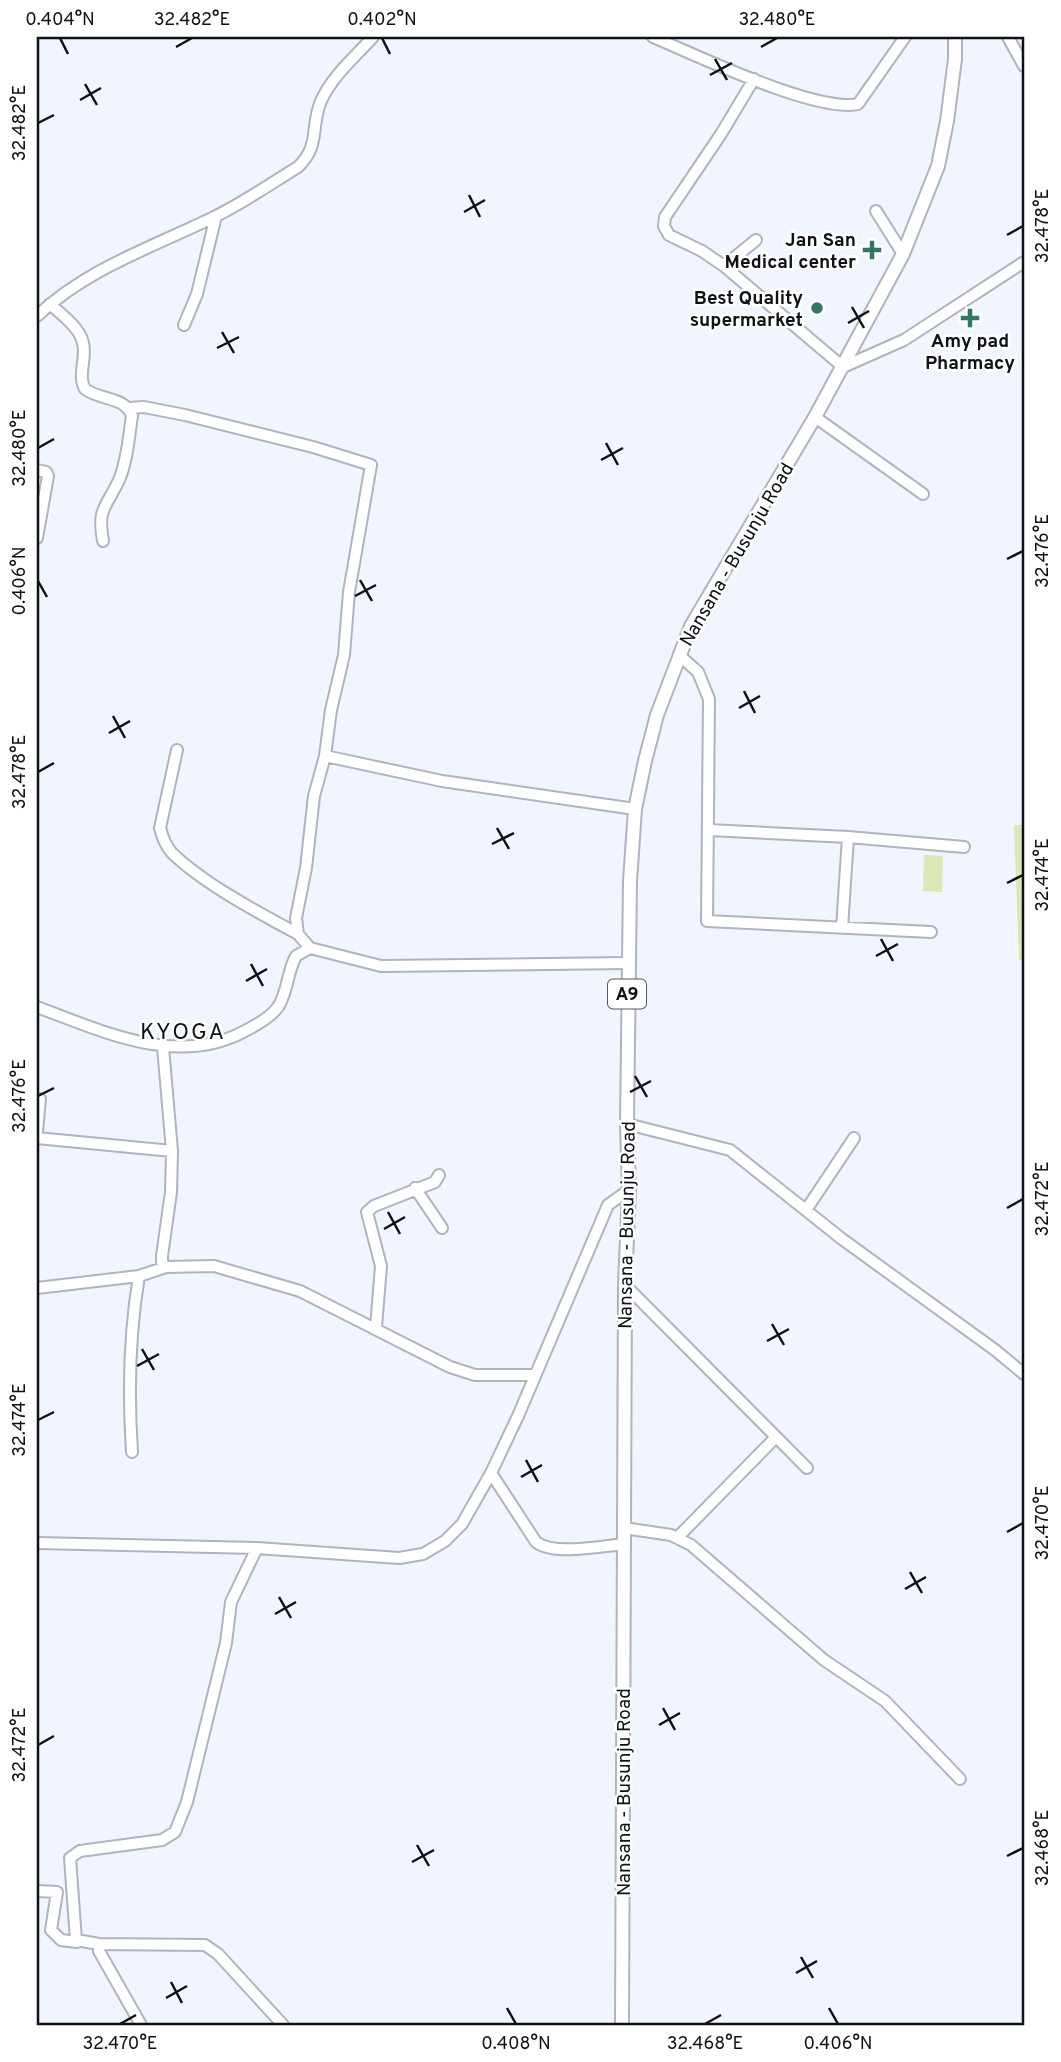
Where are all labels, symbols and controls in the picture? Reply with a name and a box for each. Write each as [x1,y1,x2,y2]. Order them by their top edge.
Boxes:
text: 0.404°N [25,9,95,32]
text: 32.482°E [154,9,230,32]
text: 0.402°N [347,9,417,32]
text: 32.480°E [738,9,816,32]
text: 32.482°E [9,85,32,161]
text: 32.478°E [1032,189,1055,263]
place label: Jan San Medical center [725,229,856,275]
marker: Jan San Medical center [862,240,882,260]
place label: Best Quality supermarket [690,287,803,333]
marker: Best Quality supermarket [809,300,825,316]
marker: Amy pad Pharmacy [962,310,978,326]
place label: Amy pad Pharmacy [925,330,1015,376]
text: 32.480°E [9,409,32,487]
street label: Nansana - Busunju Road [675,459,800,651]
text: 32.476°E [1032,514,1055,588]
text: 0.406°N [9,546,32,616]
text: 32.478°E [9,735,32,809]
text: 32.474°E [1032,838,1055,912]
road number: A9 [608,979,646,1009]
district label: KYOGA [140,1019,226,1048]
text: 32.476°E [9,1059,32,1133]
street label: Nansana - Busunju Road [614,1121,642,1329]
text: 32.472°E [1032,1162,1055,1236]
text: 32.474°E [9,1383,32,1457]
text: 32.470°E [1032,1485,1055,1561]
street label: Nansana - Busunju Road [613,1688,637,1896]
text: 32.472°E [9,1708,32,1782]
text: 32.468°E [1032,1810,1055,1886]
text: 32.470°E [82,2033,158,2056]
text: 0.408°N [481,2033,551,2056]
text: 32.468°E [667,2033,743,2056]
text: 0.406°N [803,2033,873,2056]

